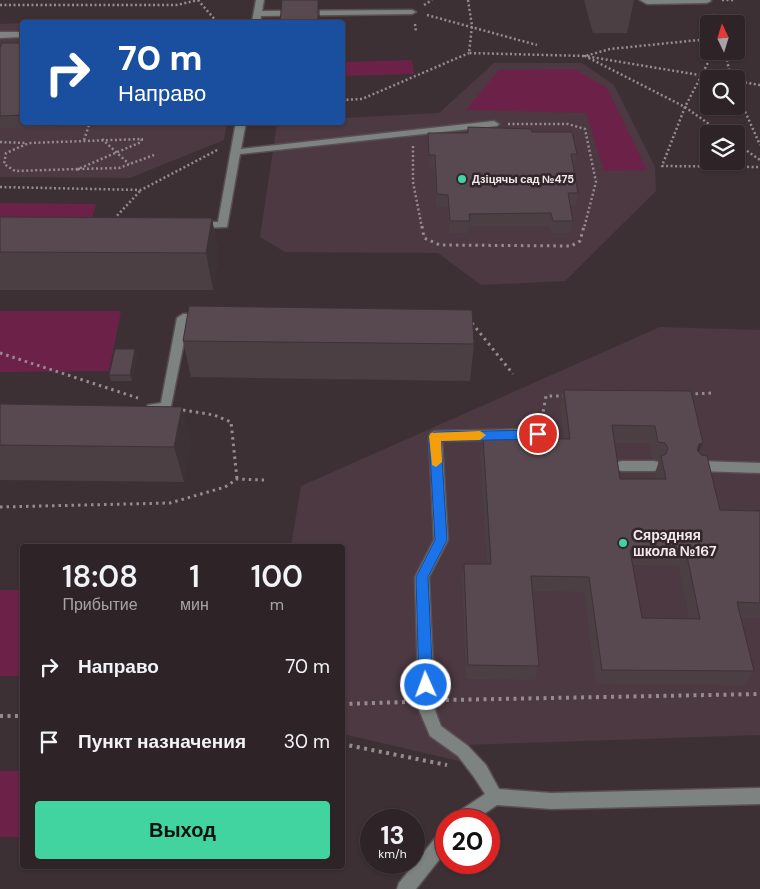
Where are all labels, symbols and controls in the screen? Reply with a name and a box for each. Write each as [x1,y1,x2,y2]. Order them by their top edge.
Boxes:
north arrow [700,15,745,60]
map controls [700,15,745,170]
text: 70 m [118,35,202,81]
icon: right [35,40,100,105]
button: search [700,70,745,115]
text: Направо [118,79,206,108]
button: layers [700,125,745,170]
place label: Дзіцячы сад №475 [472,172,574,186]
marker: Дзіцячы сад №475 [456,173,468,185]
pin [517,413,559,455]
icon: arrive [524,420,552,448]
place label: Сярэдняя школа №167 [633,526,717,560]
marker: Сярэдняя школа №167 [617,537,629,549]
text: 18:08 [62,557,138,596]
text: 1 [189,557,200,596]
text: 100 [251,557,303,596]
text: Прибытие [62,594,138,615]
text: мин [180,594,209,615]
text: m [270,594,284,615]
icon: right [35,653,63,681]
text: Направо [78,654,159,679]
text: 70 m [285,654,330,679]
position arrow [399,658,451,710]
icon: arrive [35,728,63,756]
text: Пункт назначения [78,729,246,754]
text: 30 m [284,729,330,754]
button: Выход [35,801,330,859]
speed limit sign: 20 [435,809,500,874]
text: 13 [380,819,405,852]
text: km/h [378,846,407,862]

